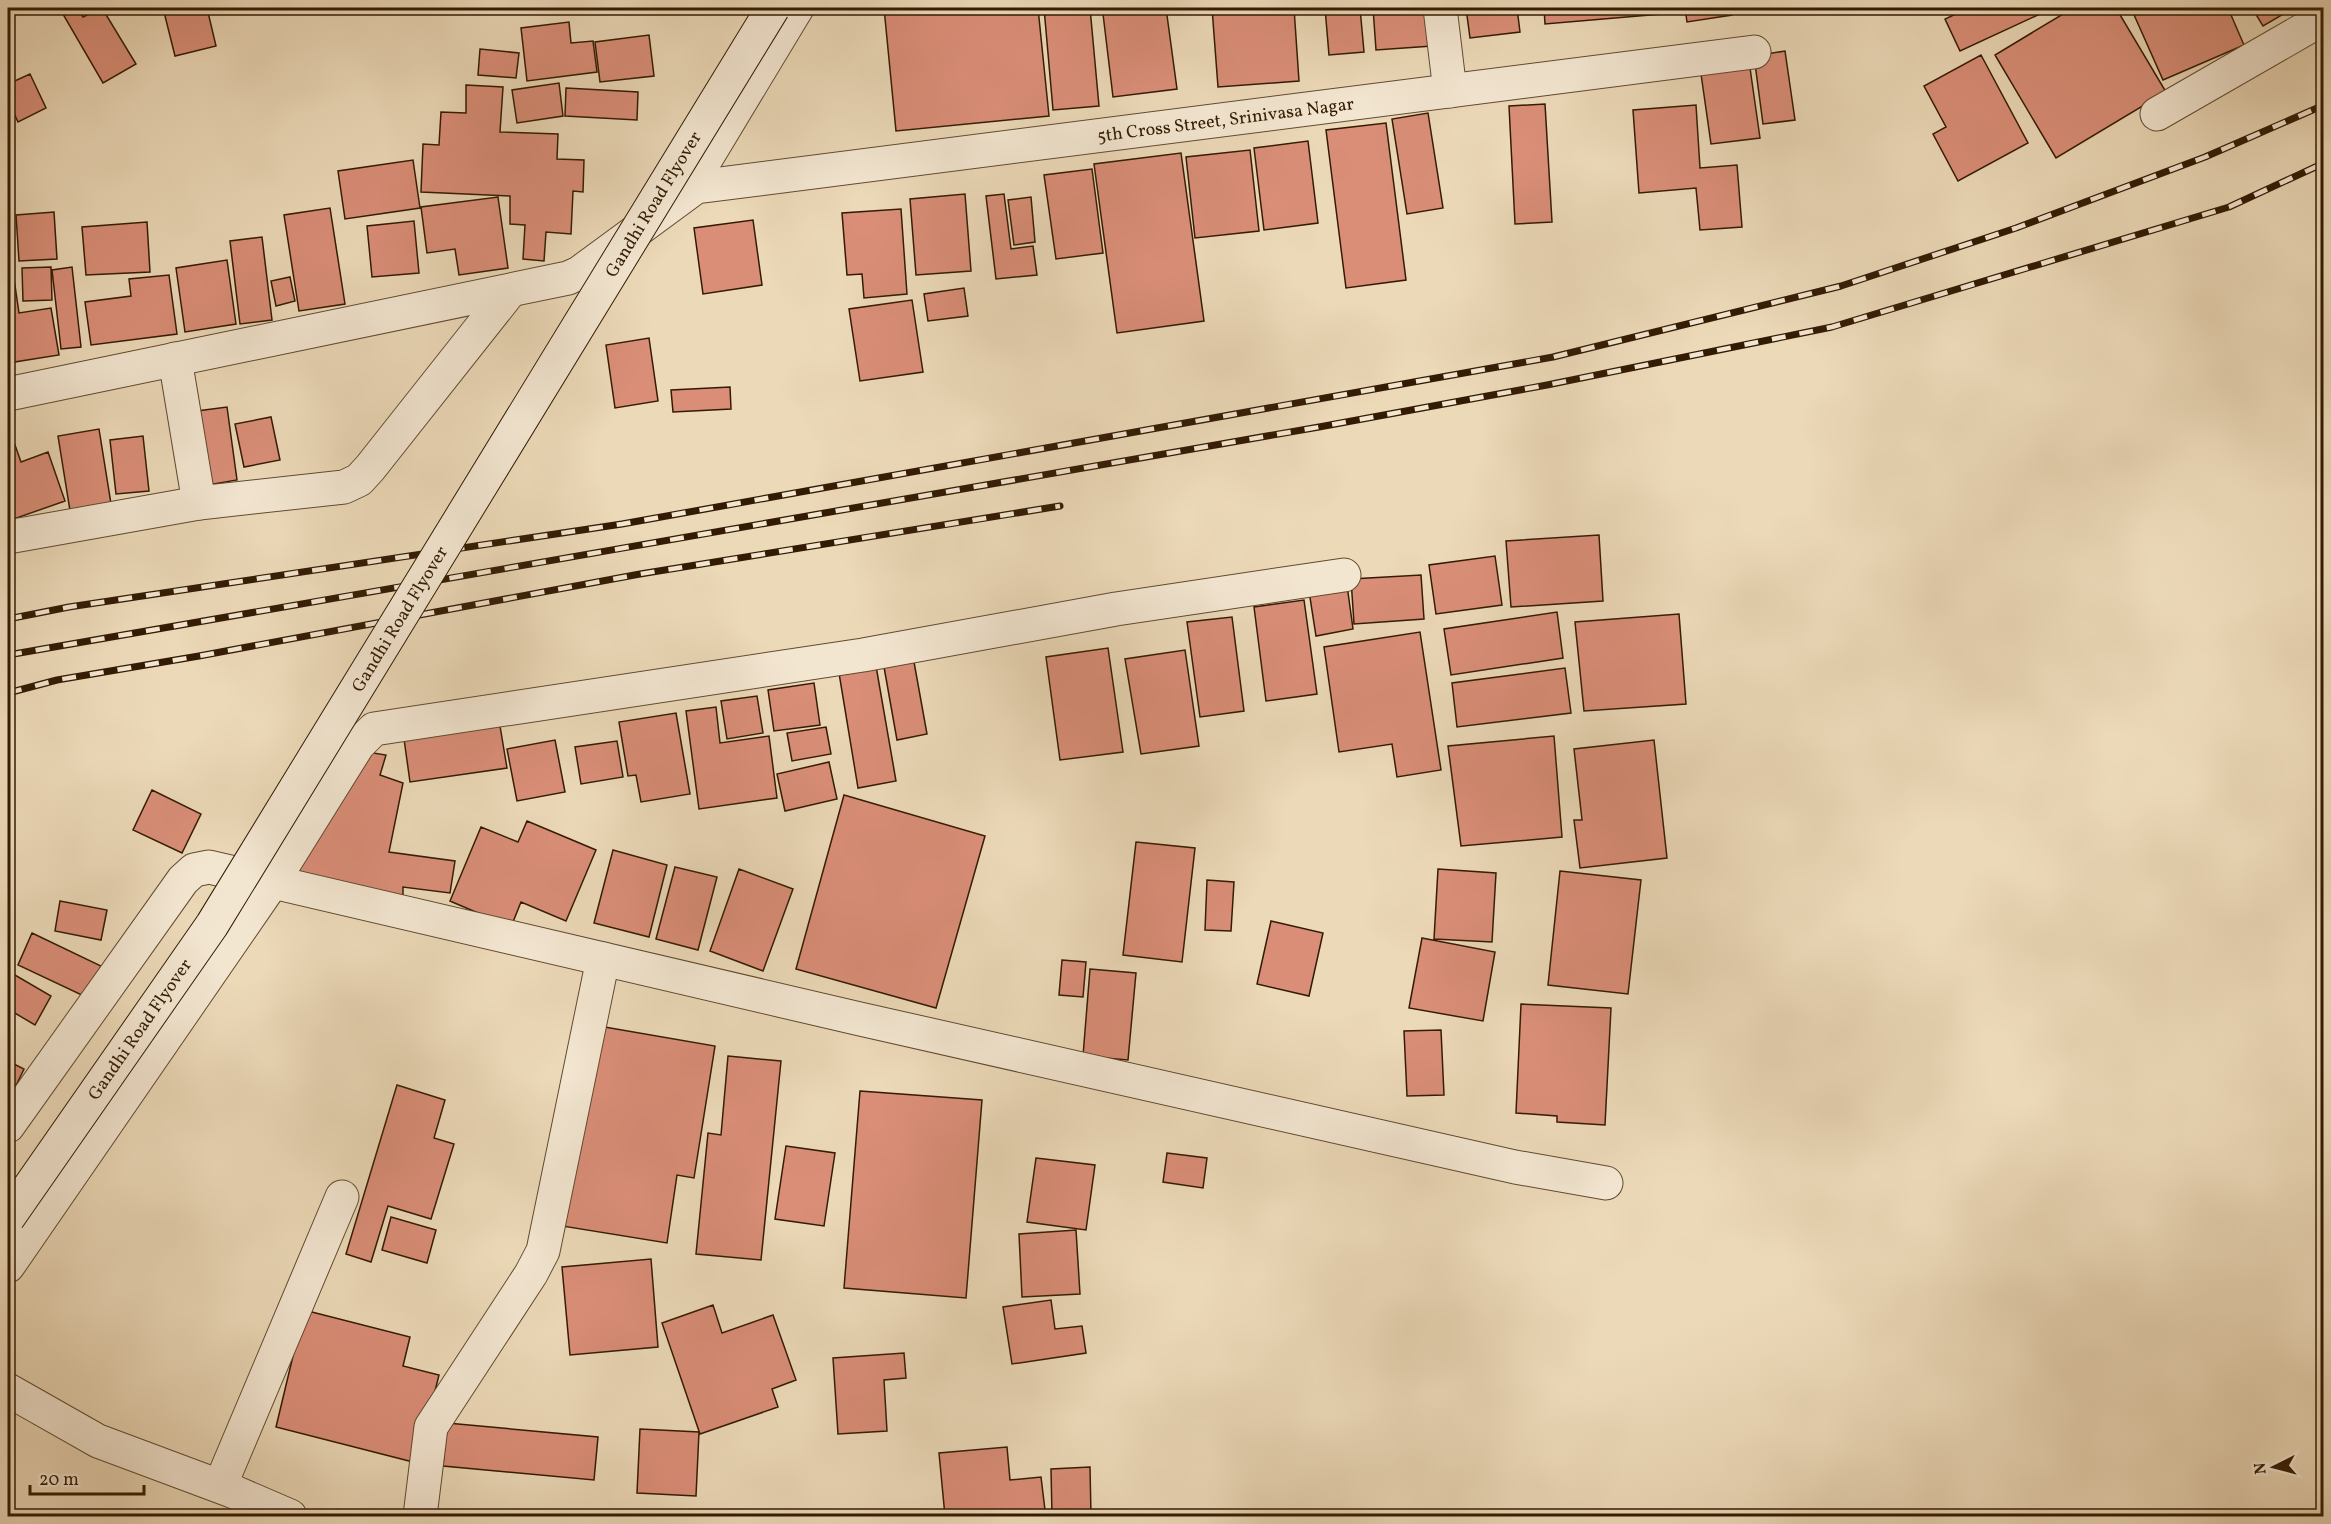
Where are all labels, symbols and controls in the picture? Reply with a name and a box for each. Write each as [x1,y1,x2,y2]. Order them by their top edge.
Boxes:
street label: 5th Cross Street, Srinivasa Nagar [1096,92,1356,150]
street label: Gandhi Road Flyover [600,127,709,283]
street label: Gandhi Road Flyover [346,541,455,697]
street label: Gandhi Road Flyover [83,954,199,1106]
north arrow [2244,1437,2304,1497]
scale bar [30,1458,144,1496]
text: N [2249,1461,2273,1475]
text: 20 m [39,1468,79,1493]

